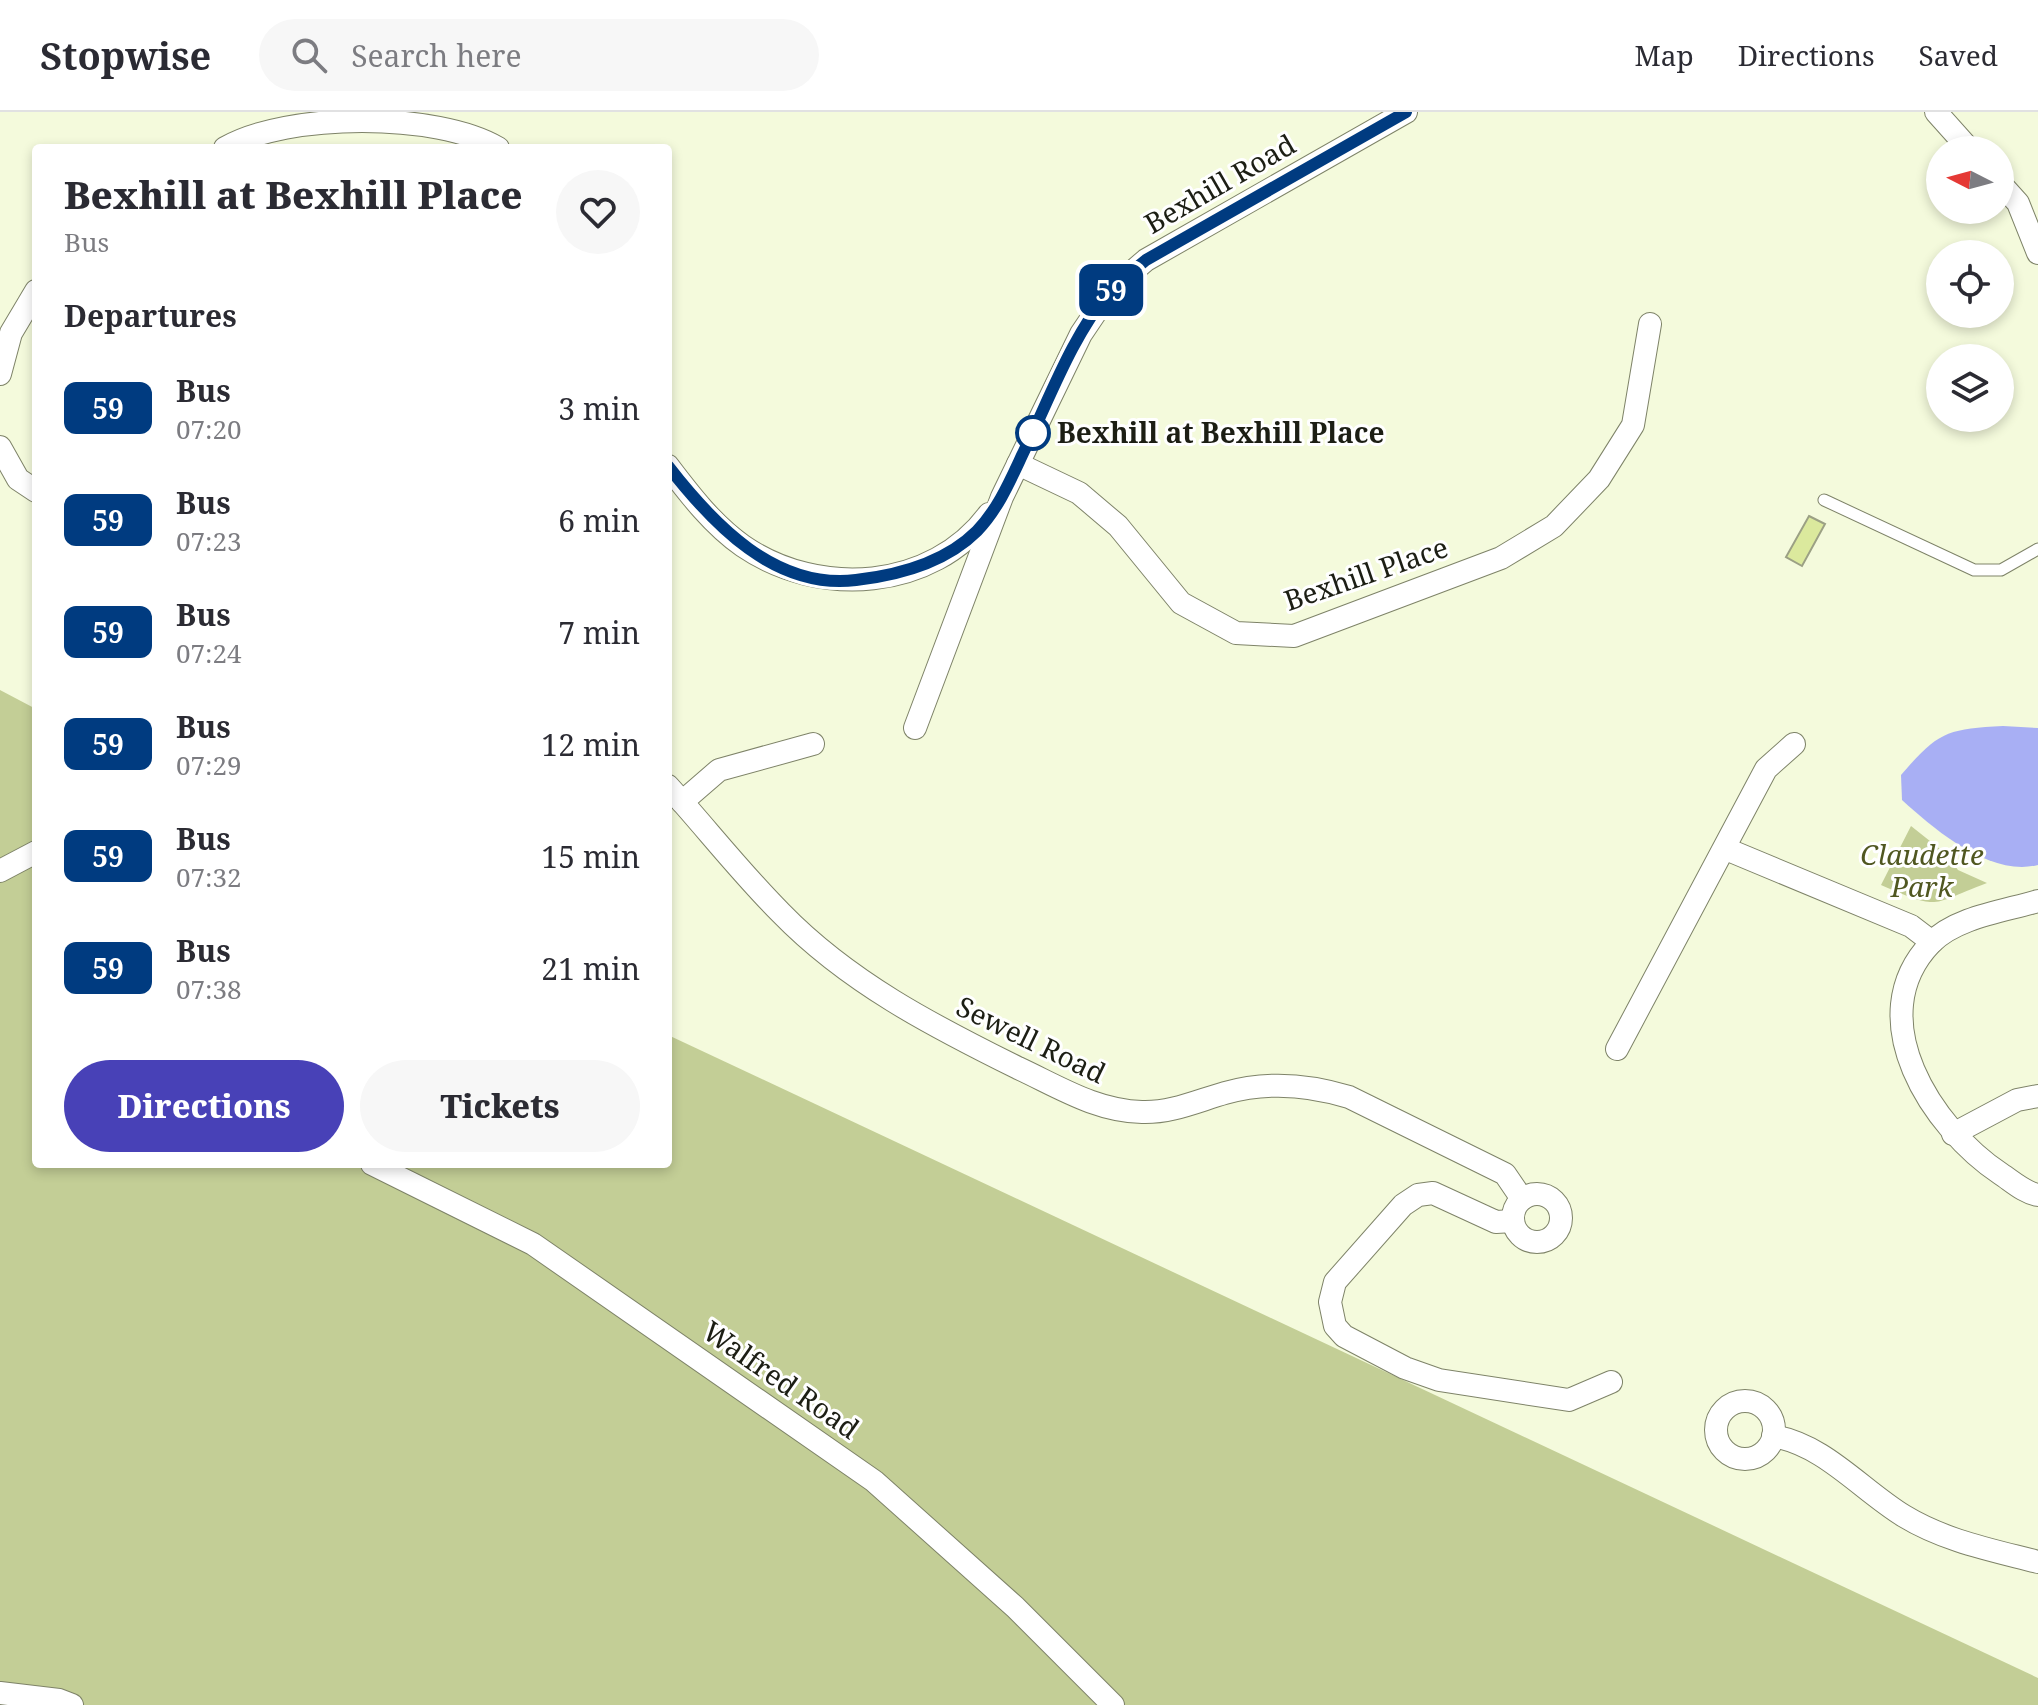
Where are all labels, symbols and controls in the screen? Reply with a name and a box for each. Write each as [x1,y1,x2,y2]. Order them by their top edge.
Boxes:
search box [259,19,819,91]
text: Stopwise [40,29,211,81]
icon: search [287,33,331,77]
text: Search here [351,35,521,76]
text: Map [1634,36,1694,74]
text: Directions [1738,36,1875,74]
text: Saved [1919,36,1998,74]
street label: Bexhill Road [1137,125,1302,242]
north arrow [1926,136,2014,224]
map controls [1926,136,2014,432]
text: Bexhill at Bexhill Place [64,168,522,220]
button: heart [556,170,640,254]
text: Bus [64,224,109,260]
button: locate [1926,240,2014,328]
line badge: 59 [1075,264,1147,316]
text: 59 [1095,271,1127,309]
text: Departures [64,295,237,336]
button: layers [1926,344,2014,432]
text: Bus [176,370,231,411]
text: 3 min [558,388,640,429]
text: 59 [92,389,124,427]
text: 07:20 [176,411,242,447]
place label: Bexhill at Bexhill Place [1057,413,1385,451]
marker: Bexhill at Bexhill Place [1016,416,1050,450]
text: Bus [176,482,231,523]
text: 6 min [558,500,640,541]
text: 59 [92,501,124,539]
text: 07:23 [176,523,242,559]
street label: Bexhill Place [1279,527,1453,619]
text: Bus [176,594,231,635]
text: 7 min [558,612,640,653]
text: 59 [92,613,124,651]
text: 07:24 [176,635,242,671]
text: Bus [176,706,231,747]
text: 12 min [541,724,640,765]
text: 59 [92,725,124,763]
text: 07:29 [176,747,242,783]
text: Bus [176,818,231,859]
park label: Claudette Park [1860,835,1984,905]
text: 15 min [541,836,640,877]
text: 59 [92,837,124,875]
text: 07:32 [176,859,242,895]
text: Bus [176,930,231,971]
text: 21 min [541,948,640,989]
text: 59 [92,949,124,987]
text: 07:38 [176,971,242,1007]
street label: Sewell Road [951,987,1112,1092]
button: Directions [64,1060,344,1152]
button: Tickets [360,1060,640,1152]
street label: Walfred Road [696,1311,867,1447]

